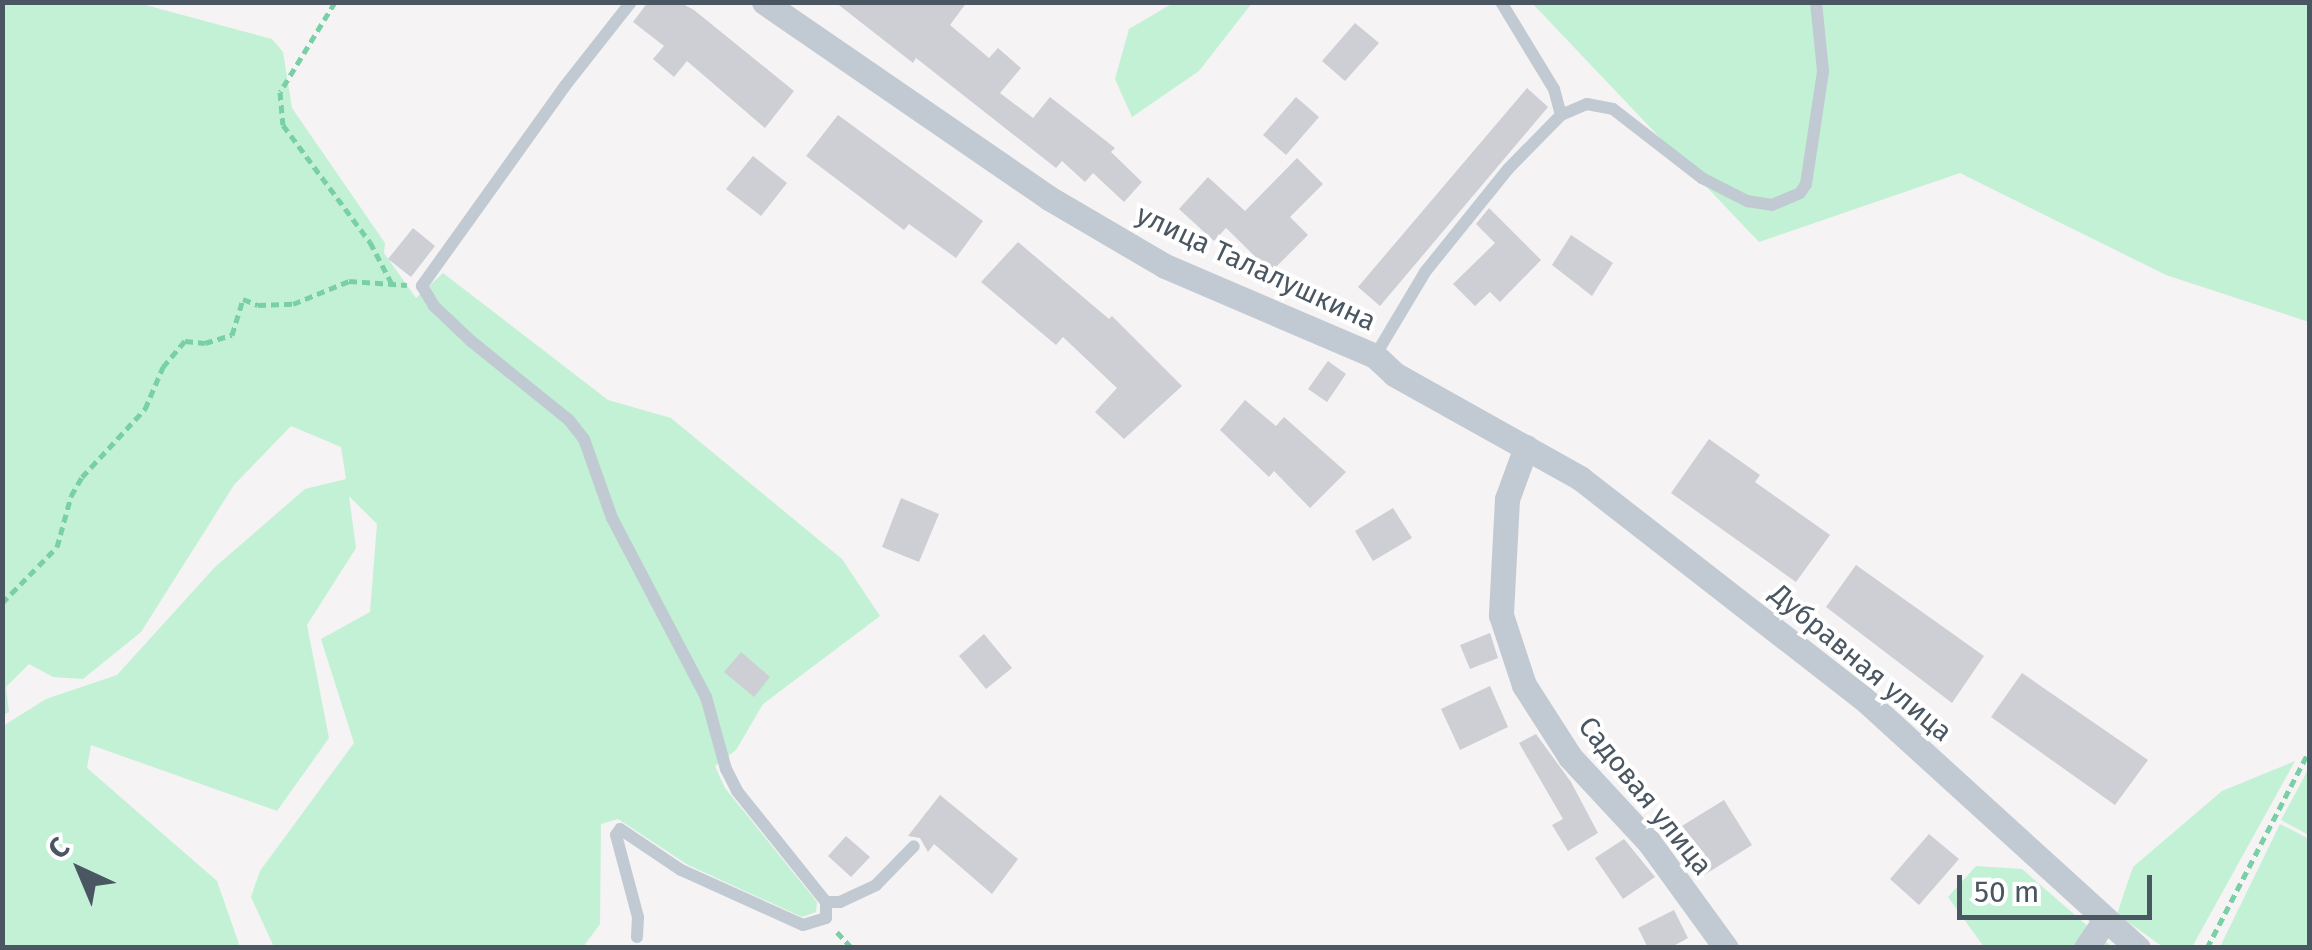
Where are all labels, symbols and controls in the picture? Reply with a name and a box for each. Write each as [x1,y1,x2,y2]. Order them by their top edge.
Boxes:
street label: улица Талалушкина [1131,198,1381,338]
street label: Дубравная улица [1763,577,1959,749]
street label: Садовая улица [1571,710,1719,882]
north arrow [30,820,130,920]
text: С [42,831,76,866]
scale bar [1962,855,2157,917]
text: 50 m [1974,874,2039,910]

